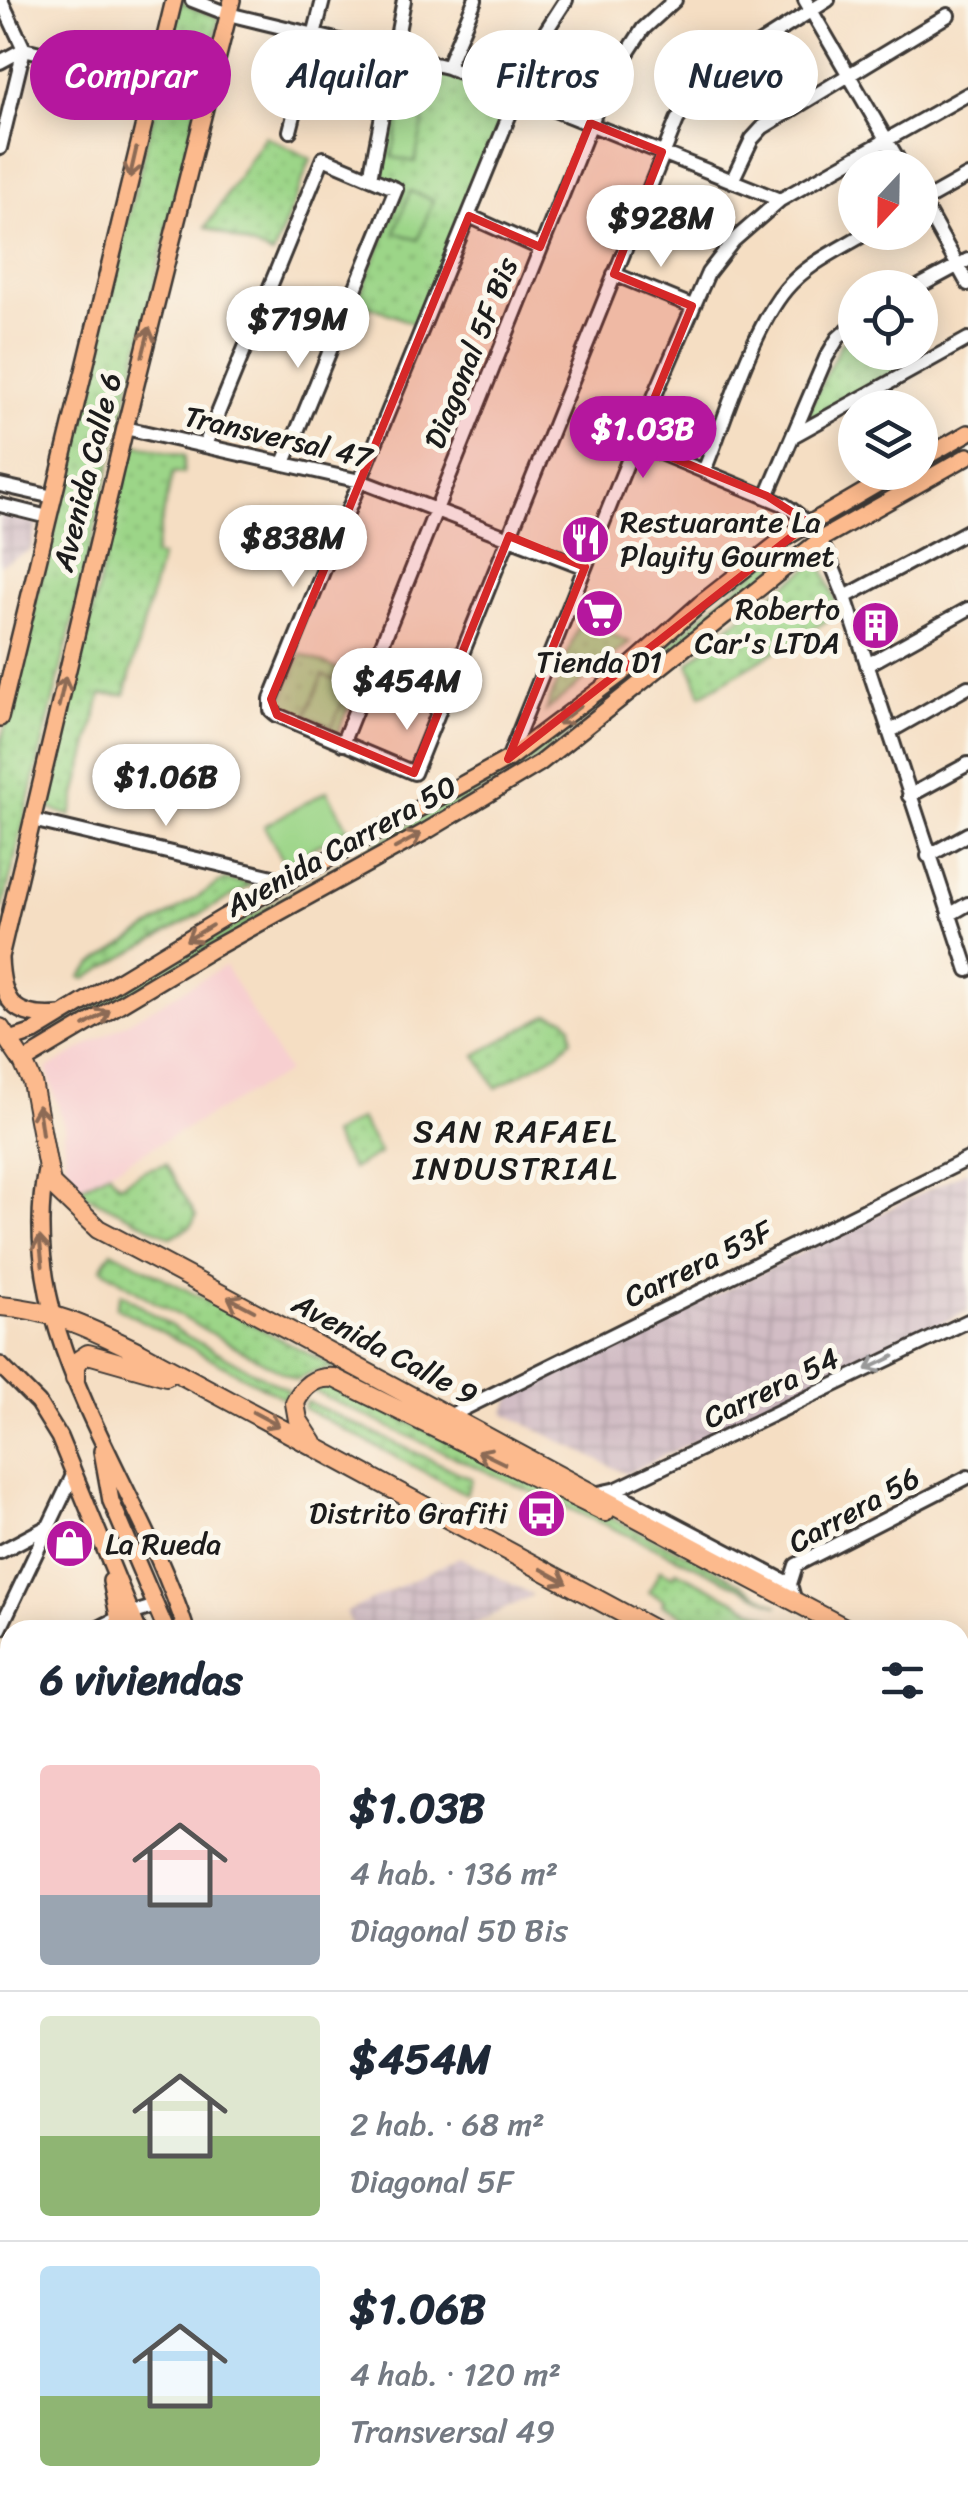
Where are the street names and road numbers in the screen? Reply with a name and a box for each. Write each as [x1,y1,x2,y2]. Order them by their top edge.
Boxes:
street label: Diagonal 5F Bis [408,249,534,457]
street label: Avenida Calle 6 [36,367,138,578]
street label: Transversal 47 [179,389,379,485]
street label: Avenida Carrera 50 [214,760,467,933]
street label: Carrera 53F [614,1204,783,1323]
street label: Avenida Calle 9 [281,1277,488,1421]
street label: Carrera 54 [694,1332,848,1444]
street label: Carrera 56 [778,1451,930,1569]

